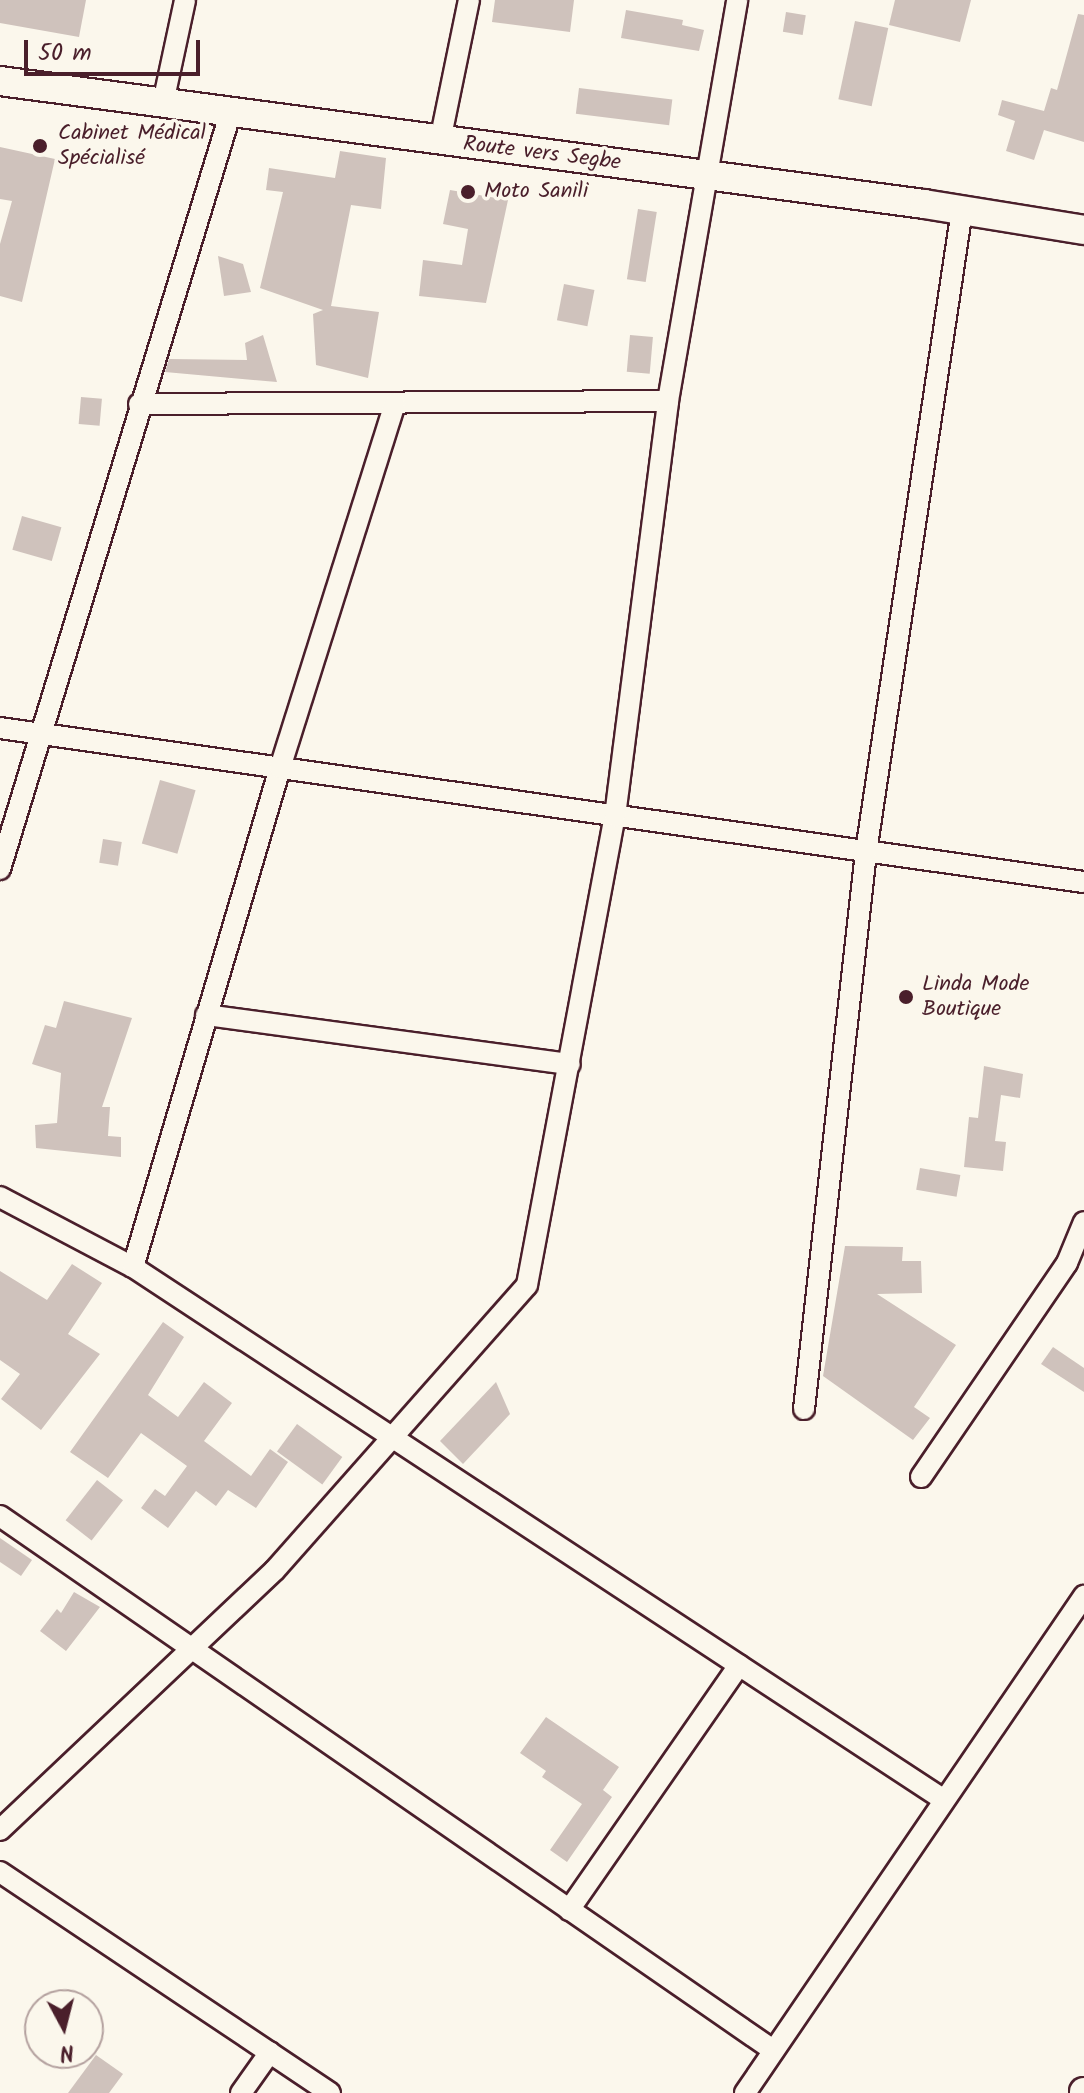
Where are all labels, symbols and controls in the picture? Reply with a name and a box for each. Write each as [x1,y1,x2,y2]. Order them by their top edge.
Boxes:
scale bar [28,24,204,74]
text: 50 m [38,34,92,73]
place label: Cabinet Médical Spécialisé [58,120,206,172]
street label: Route vers Segbe [462,131,622,177]
marker: Cabinet Médical Spécialisé [29,135,51,157]
place label: Moto Sanili [484,179,588,205]
marker: Moto Sanili [459,183,477,201]
place label: Linda Mode Boutique [922,971,1029,1022]
marker: Linda Mode Boutique [897,988,915,1006]
north arrow [24,1989,104,2069]
text: N [58,2033,76,2070]

